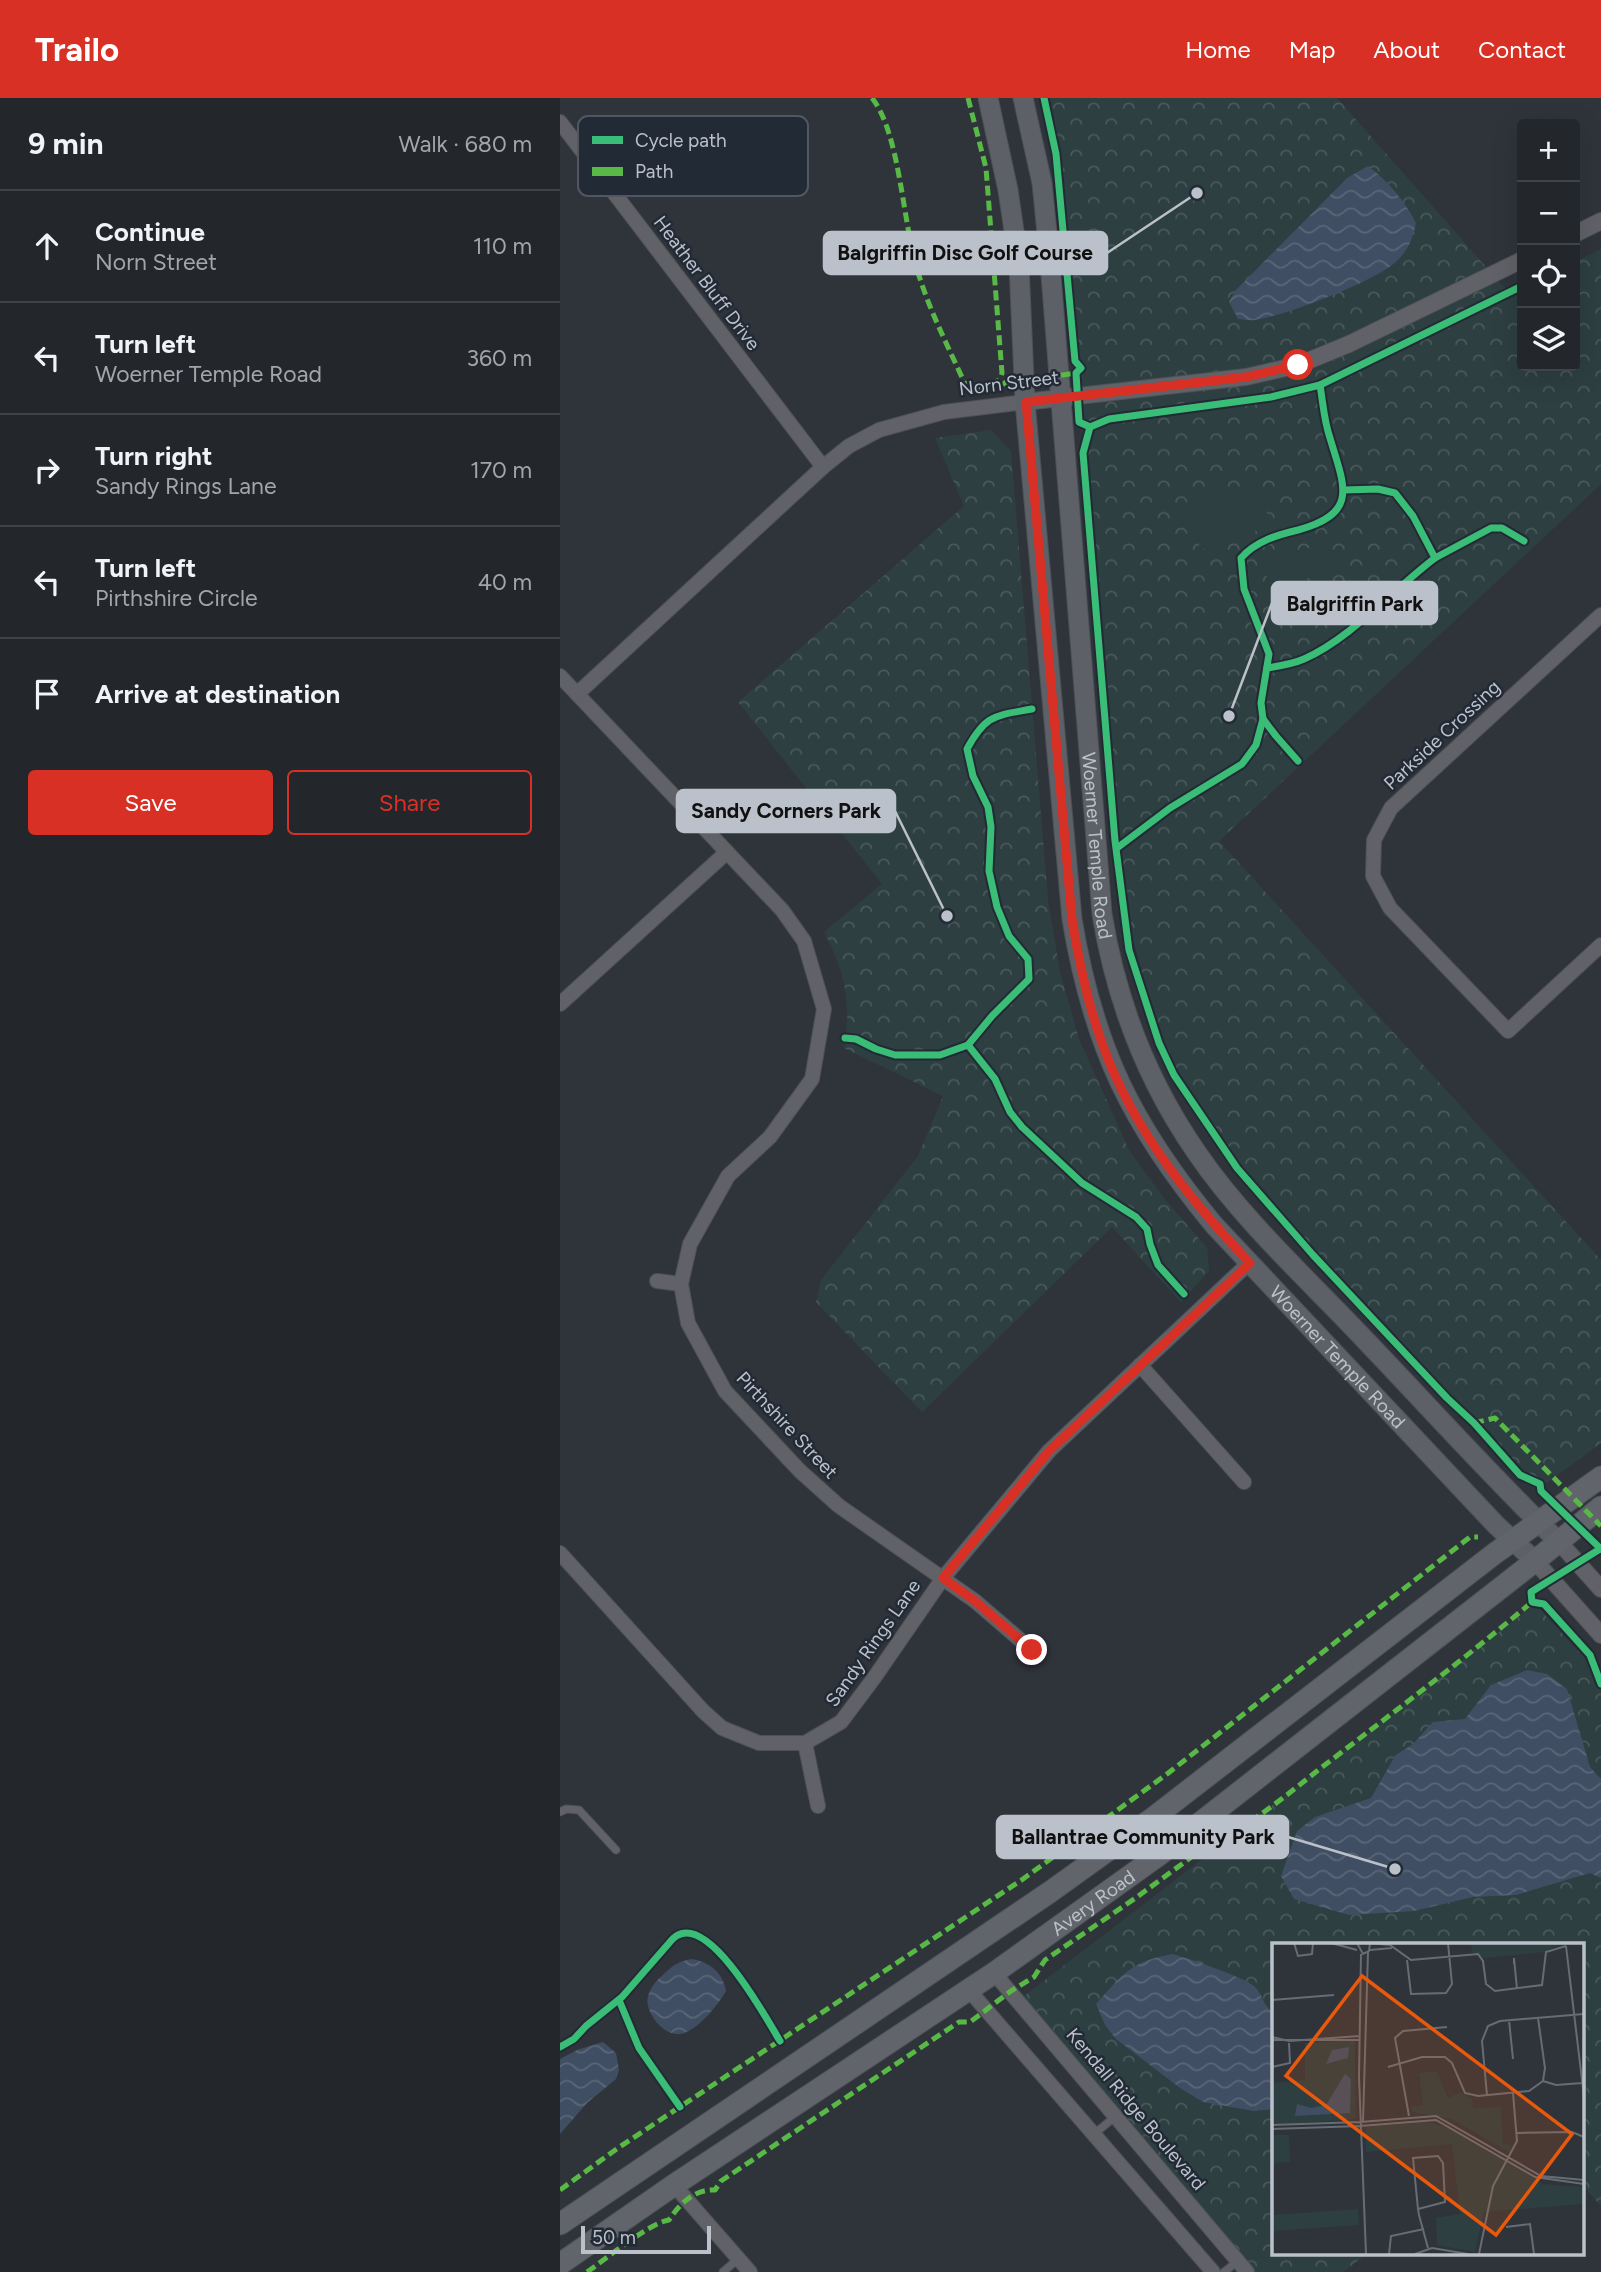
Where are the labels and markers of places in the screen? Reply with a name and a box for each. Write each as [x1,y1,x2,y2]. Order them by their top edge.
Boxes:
callout: Balgriffin Disc Golf Course [824,232,1107,274]
callout: Balgriffin Park [1272,582,1437,624]
callout: Sandy Corners Park [677,790,895,832]
callout: Ballantrae Community Park [997,1816,1288,1858]

